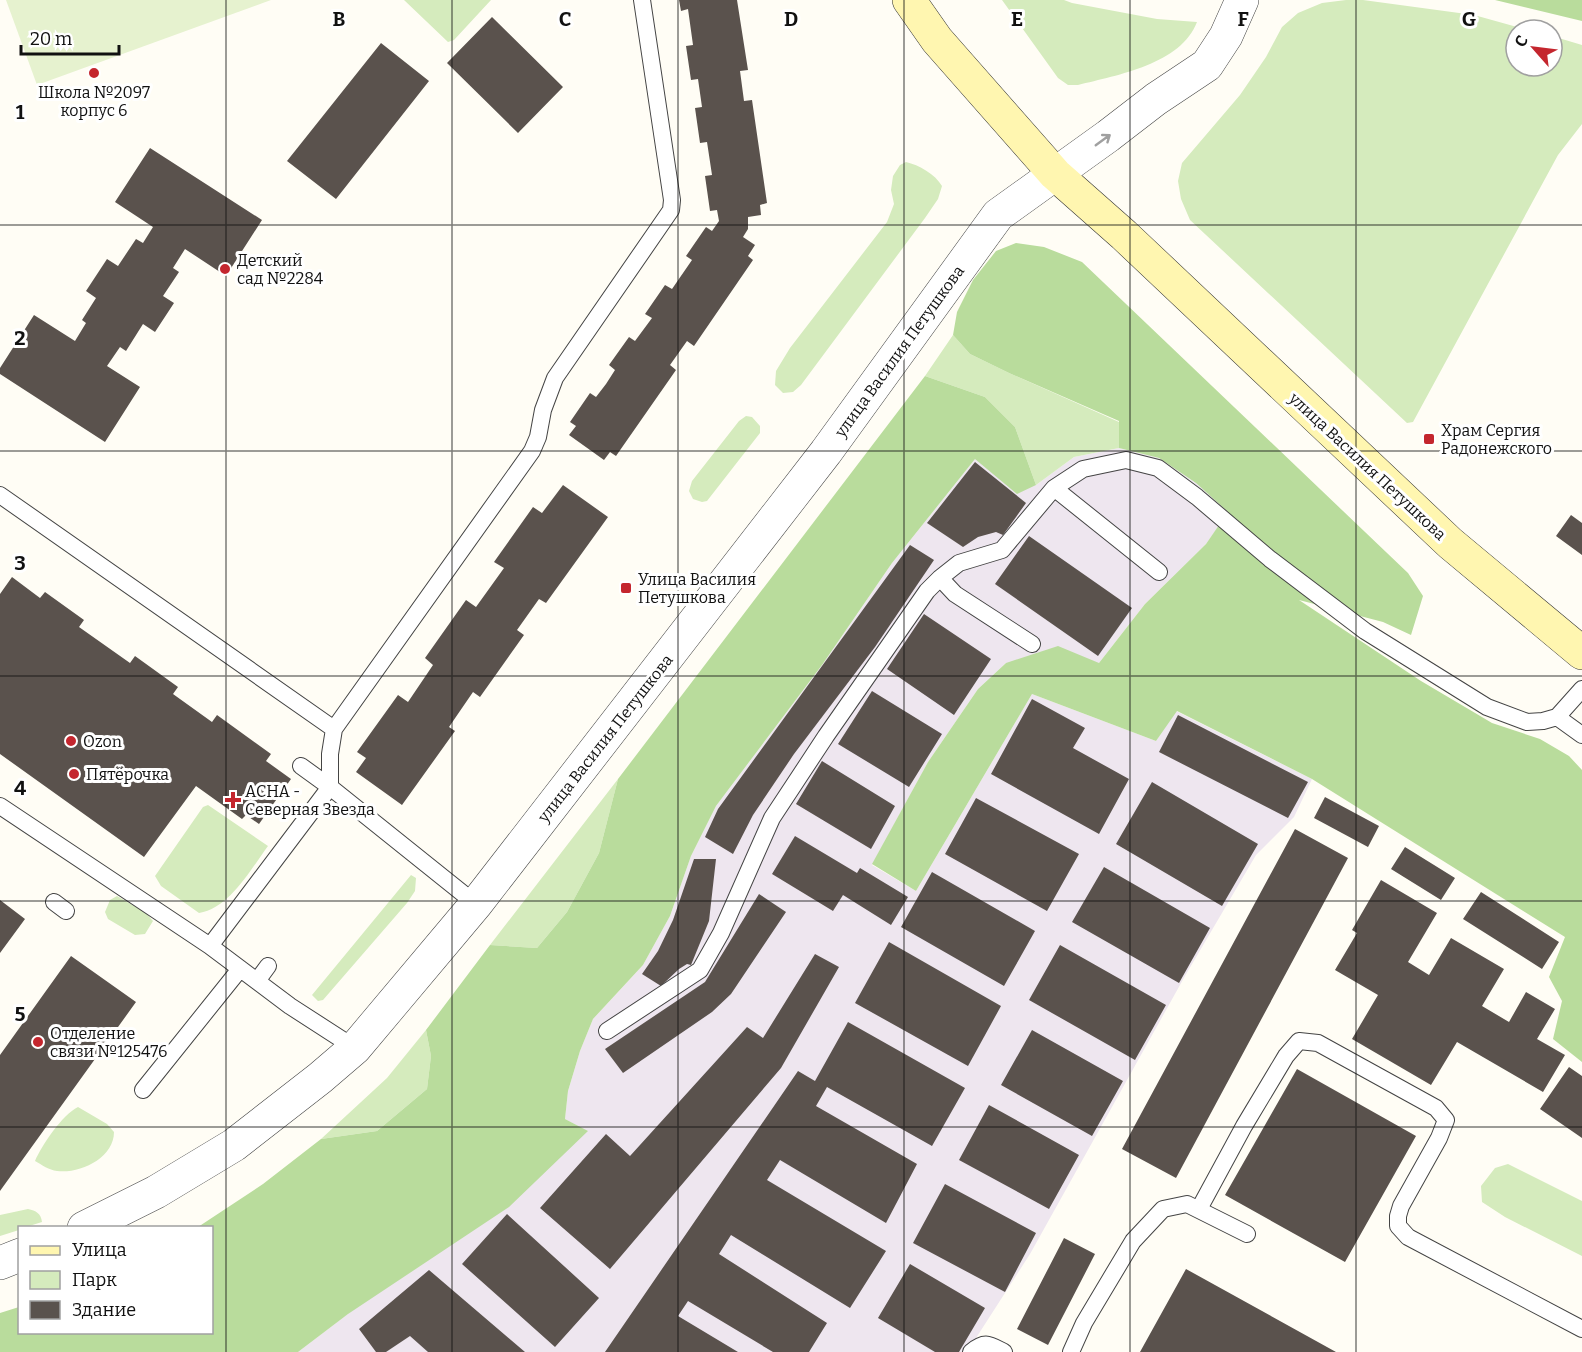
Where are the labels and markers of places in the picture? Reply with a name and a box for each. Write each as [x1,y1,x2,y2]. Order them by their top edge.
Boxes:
marker: Школа №2097 корпус 6 [87,66,101,80]
place label: Школа №2097 корпус 6 [38,83,150,120]
place label: Детский сад №2284 [237,251,324,288]
marker: Детский сад №2284 [218,262,232,276]
place label: Храм Сергия Радонежского [1441,421,1552,458]
marker: Храм Сергия Радонежского [1422,432,1436,446]
place label: Улица Василия Петушкова [638,570,756,607]
marker: Улица Василия Петушкова [619,581,633,595]
place label: Ozon [83,732,122,751]
marker: Ozon [64,734,78,748]
place label: Пятёрочка [86,765,169,784]
marker: Пятёрочка [67,767,81,781]
place label: АСНА - Северная Звезда [245,782,375,819]
marker: АСНА - Северная Звезда [226,793,240,807]
place label: Отделение связи №125476 [50,1024,167,1061]
marker: Отделение связи №125476 [31,1035,45,1049]

